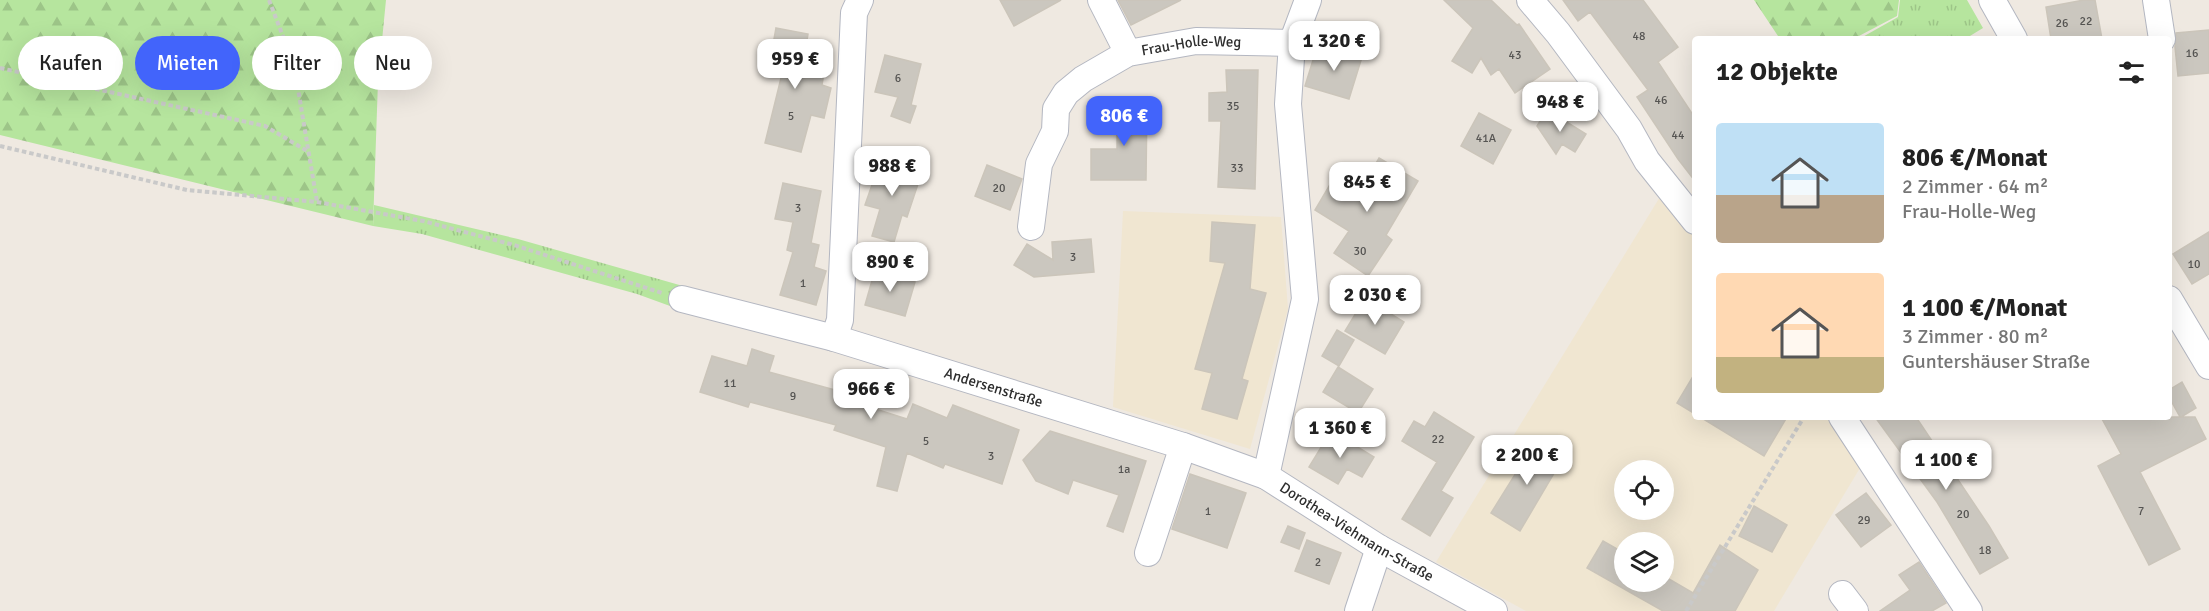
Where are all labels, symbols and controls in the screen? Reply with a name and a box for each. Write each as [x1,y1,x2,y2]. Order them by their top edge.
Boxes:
house number: 22 [2080,14,2092,29]
house number: 26 [2056,16,2068,31]
pin: 1 320 € [1279,21,1389,72]
text: 1 320 € [1303,28,1365,53]
house number: 48 [1633,29,1645,44]
street label: Frau-Holle-Weg [1140,32,1242,60]
chip: Kaufen [18,36,123,90]
chip: Mieten [135,36,240,90]
chip: Filter [252,36,342,90]
chip: Neu [354,36,432,90]
pin: 959 € [753,39,837,90]
text: 959 € [771,46,819,71]
house number: 16 [2186,46,2198,61]
house number: 43 [1509,48,1521,63]
text: 12 Objekte [1716,56,1838,88]
icon: filters [2115,56,2148,89]
house number: 6 [895,71,901,86]
pin: 948 € [1518,82,1602,133]
text: 948 € [1536,89,1584,114]
house number: 46 [1655,93,1667,108]
pin: 806 € [1082,96,1166,147]
house number: 35 [1227,99,1239,114]
text: 806 € [1100,103,1148,128]
house number: 5 [788,109,794,124]
house number: 44 [1672,128,1685,143]
house number: 41A [1476,131,1497,146]
text: 806 €/Monat [1902,142,2048,174]
pin: 988 € [850,146,934,197]
icon: home [1764,147,1836,219]
text: 988 € [868,153,916,178]
house number: 33 [1231,161,1243,176]
pin: 845 € [1325,162,1409,213]
text: 845 € [1343,169,1391,194]
text: 2 Zimmer · 64 m² [1902,174,2048,199]
house number: 20 [993,181,1005,196]
text: Frau-Holle-Weg [1902,199,2036,224]
house number: 3 [795,201,801,216]
pin: 890 € [848,242,932,293]
house number: 30 [1354,244,1366,259]
text: 890 € [866,249,914,274]
house number: 3 [1070,250,1076,265]
house number: 10 [2188,257,2200,272]
pin: 2 030 € [1320,275,1430,326]
house number: 1 [800,276,806,291]
text: 2 030 € [1344,282,1406,307]
text: 1 100 €/Monat [1902,292,2067,324]
icon: home [1764,297,1836,369]
text: 3 Zimmer · 80 m² [1902,324,2048,349]
text: Guntershäuser Straße [1902,349,2090,374]
street label: Andersenstraße [942,364,1045,411]
pin: 966 € [829,369,913,420]
house number: 11 [724,376,736,391]
text: 966 € [847,376,895,401]
house number: 9 [790,389,796,404]
pin: 1 360 € [1285,408,1395,459]
text: 1 360 € [1309,415,1371,440]
house number: 22 [1432,432,1444,447]
house number: 5 [923,434,929,449]
pin: 2 200 € [1472,435,1582,486]
pin: 1 100 € [1891,440,2001,491]
text: 2 200 € [1496,442,1558,467]
text: 1 100 € [1915,447,1977,472]
house number: 3 [988,449,994,464]
map controls [1614,460,1674,592]
button: locate [1614,460,1674,520]
house number: 1a [1118,462,1130,477]
street label: Dorothea-Viehmann-Straße [1276,478,1437,585]
house number: 1 [1205,504,1211,519]
house number: 7 [2138,504,2144,519]
house number: 20 [1957,507,1969,522]
house number: 29 [1858,513,1870,528]
button: layers [1614,532,1674,592]
house number: 18 [1979,543,1991,558]
house number: 2 [1315,555,1321,570]

